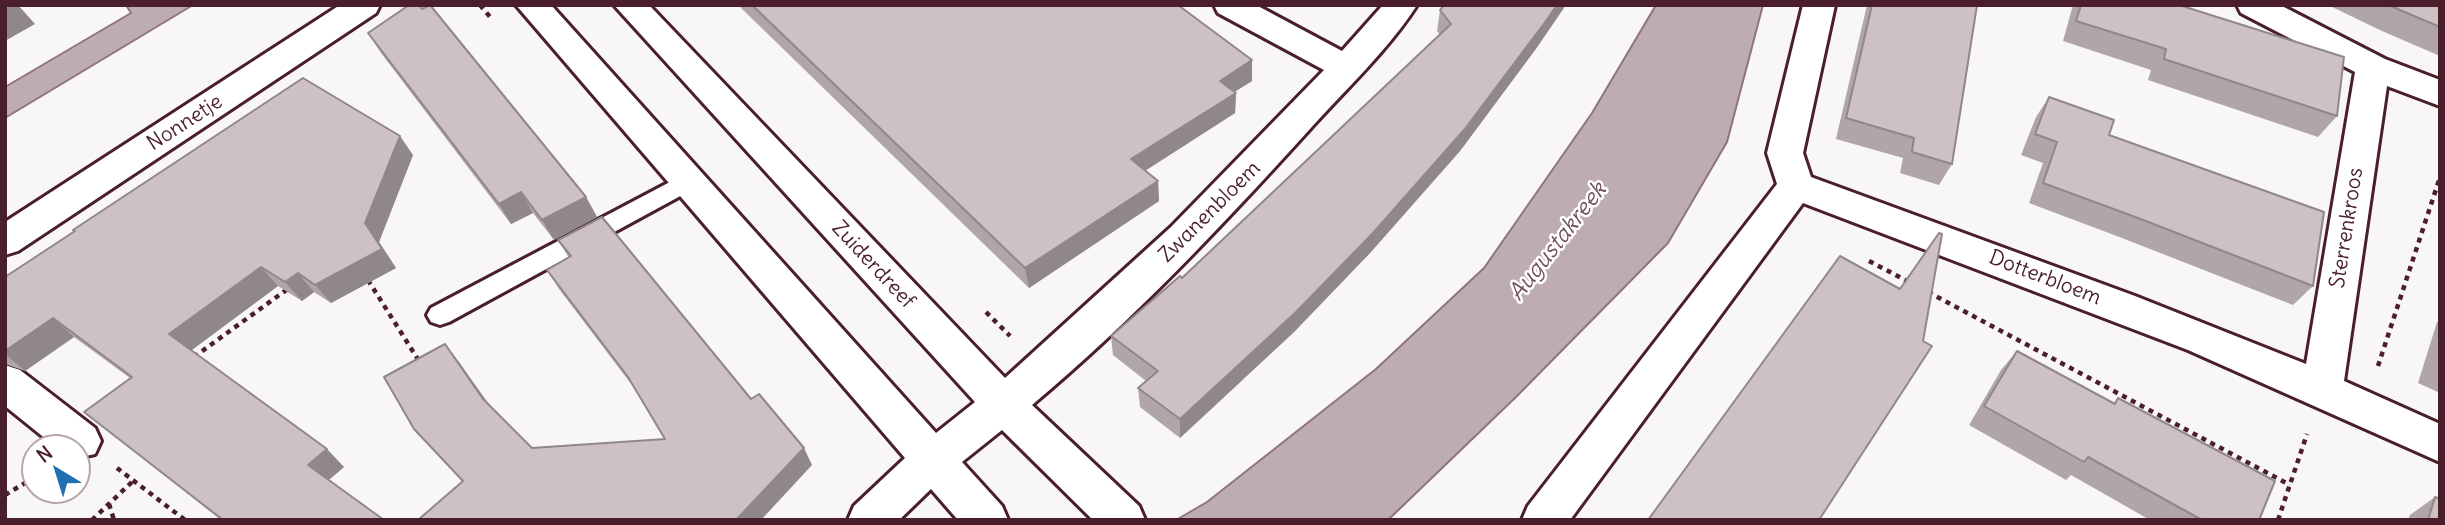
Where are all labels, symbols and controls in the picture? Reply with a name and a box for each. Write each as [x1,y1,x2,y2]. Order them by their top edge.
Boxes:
street label: Nonnetje [143,89,227,157]
street label: Zwanenbloem [1154,156,1266,268]
street label: Sterrenkroos [2325,166,2369,290]
water label: Augustakreek [1503,177,1613,307]
street label: Zuiderdreef [826,216,920,314]
street label: Dotterbloem [1985,245,2105,311]
north arrow [21,434,91,504]
text: N [32,441,57,468]

